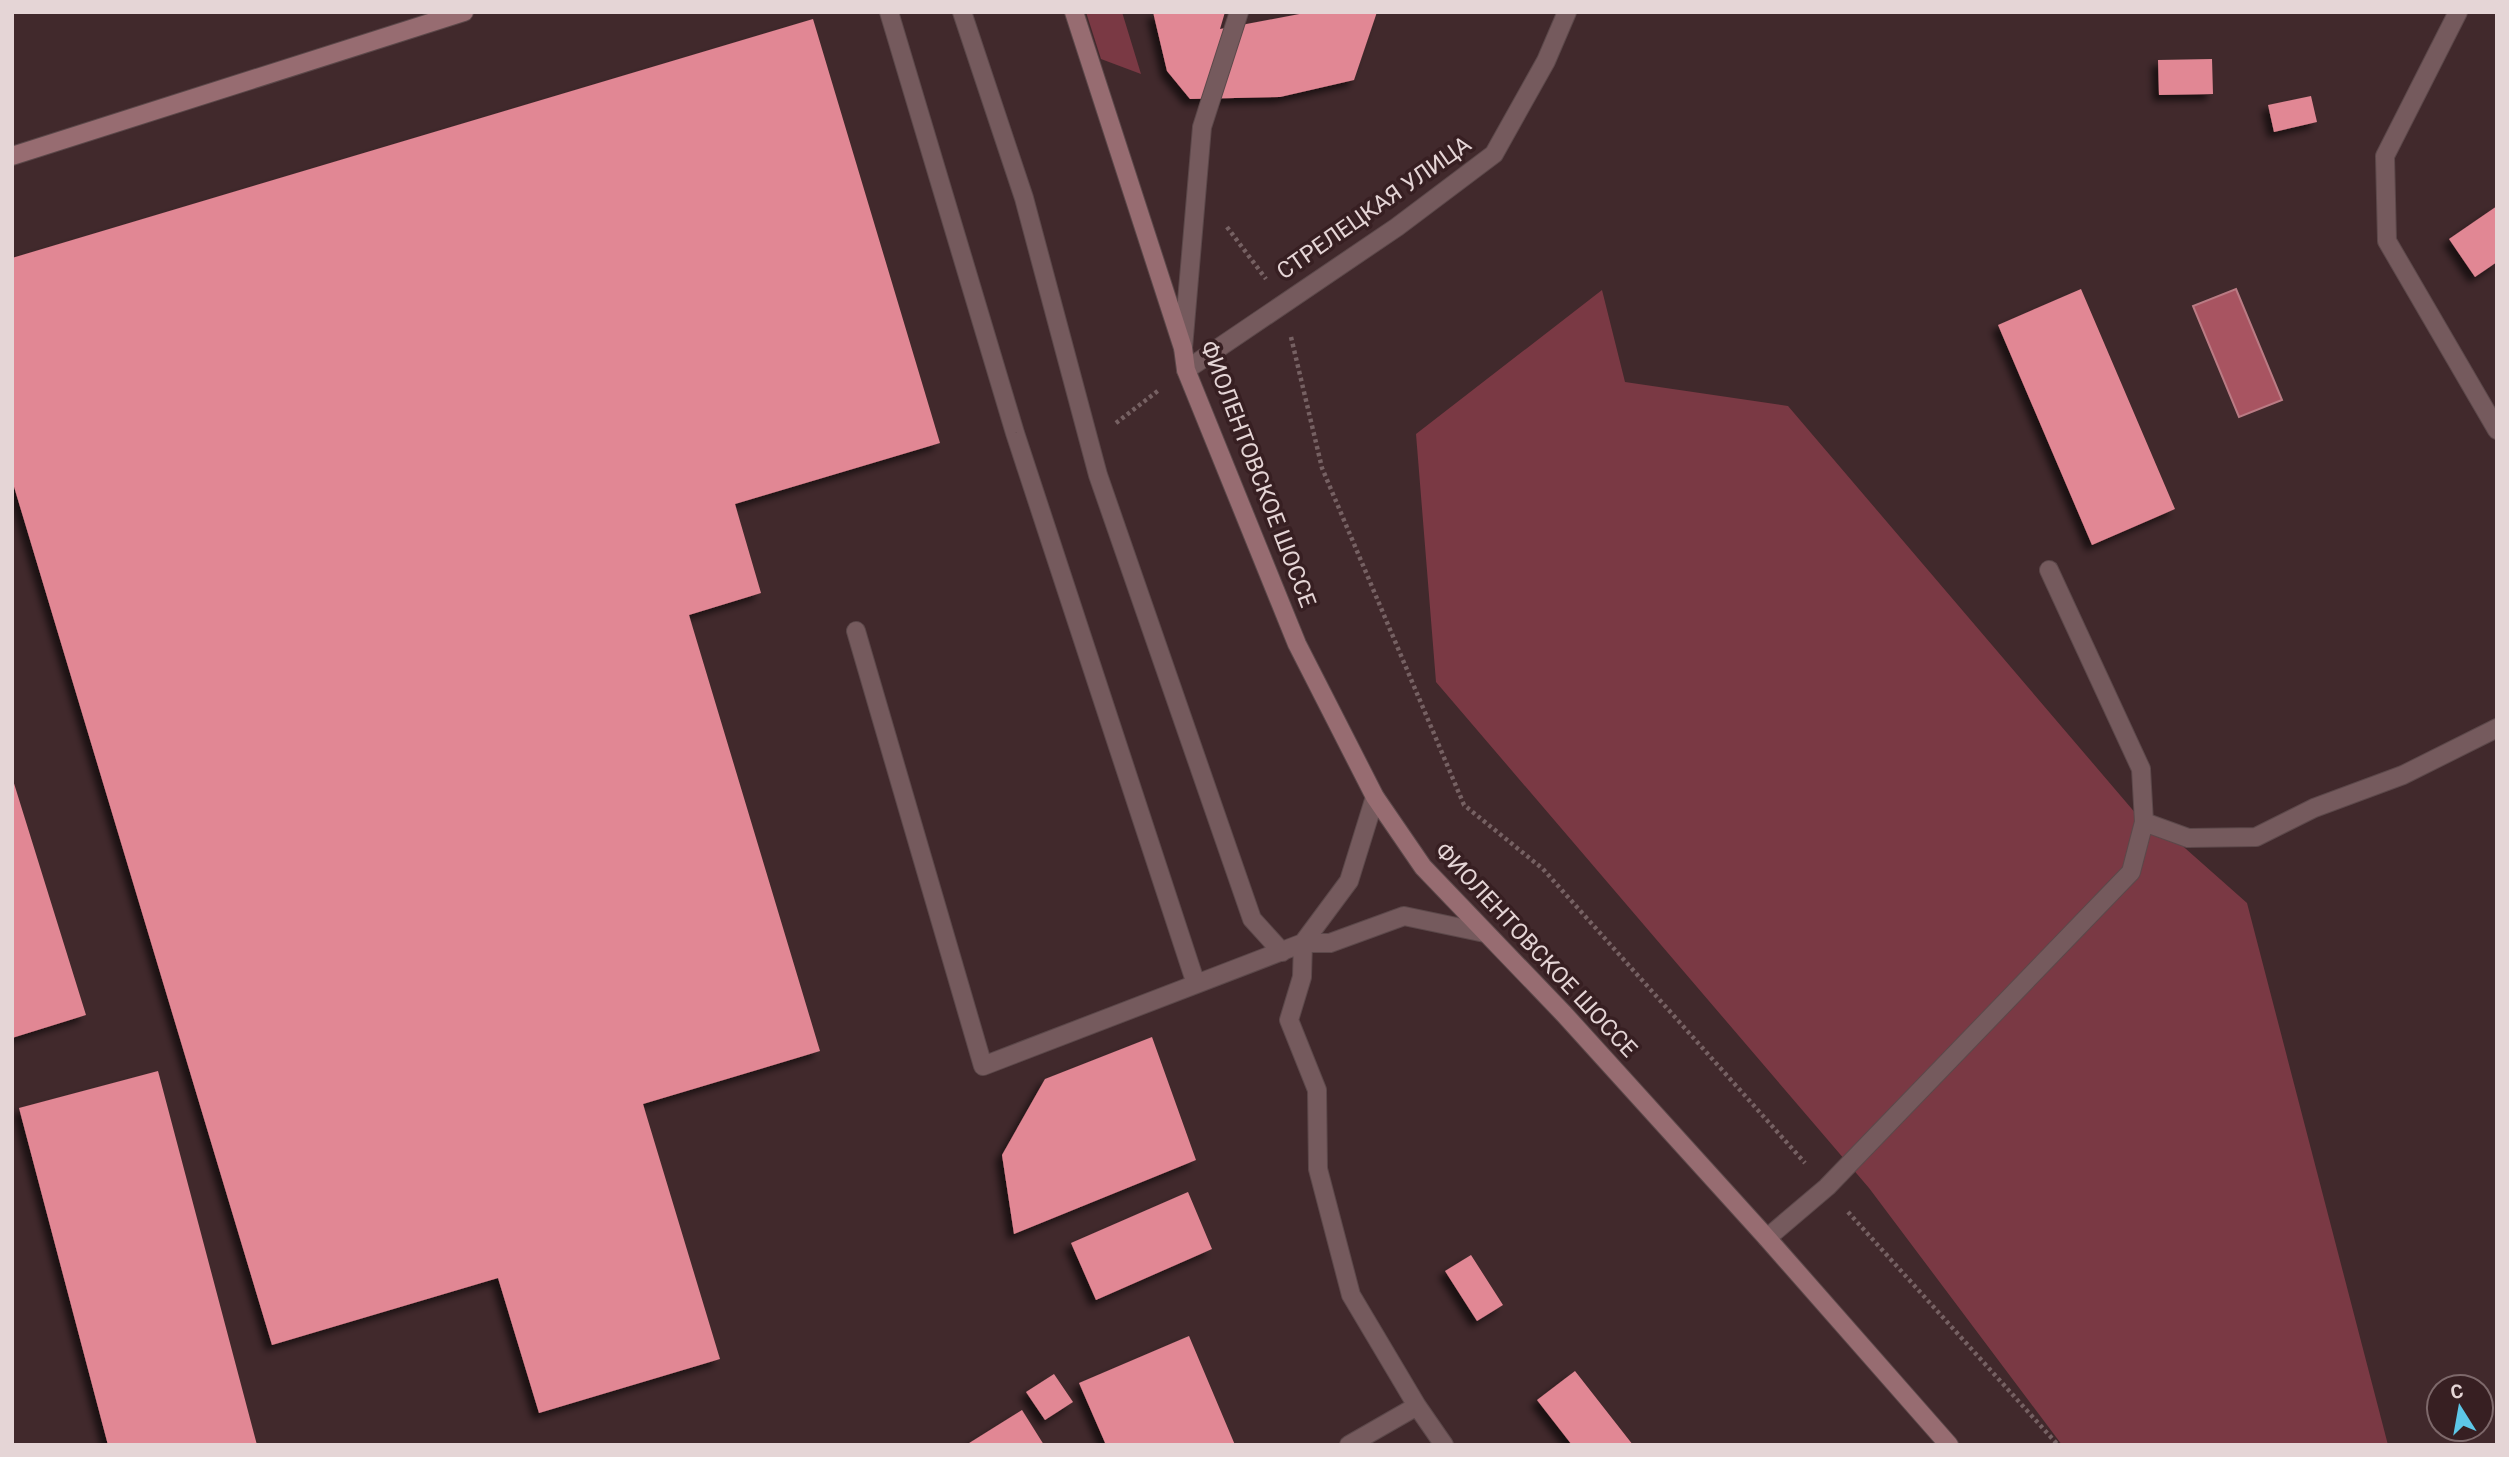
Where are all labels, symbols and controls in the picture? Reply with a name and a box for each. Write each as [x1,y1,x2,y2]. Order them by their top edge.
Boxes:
street label: СТРЕЛЕЦКАЯ УЛИЦА [1272,131,1476,285]
street label: ФИОЛЕНТОВСКОЕ ШОССЕ [1195,337,1321,611]
street label: ФИОЛЕНТОВСКОЕ ШОССЕ [1430,837,1642,1063]
north arrow [2425,1373,2495,1443]
text: С [2449,1379,2465,1404]

